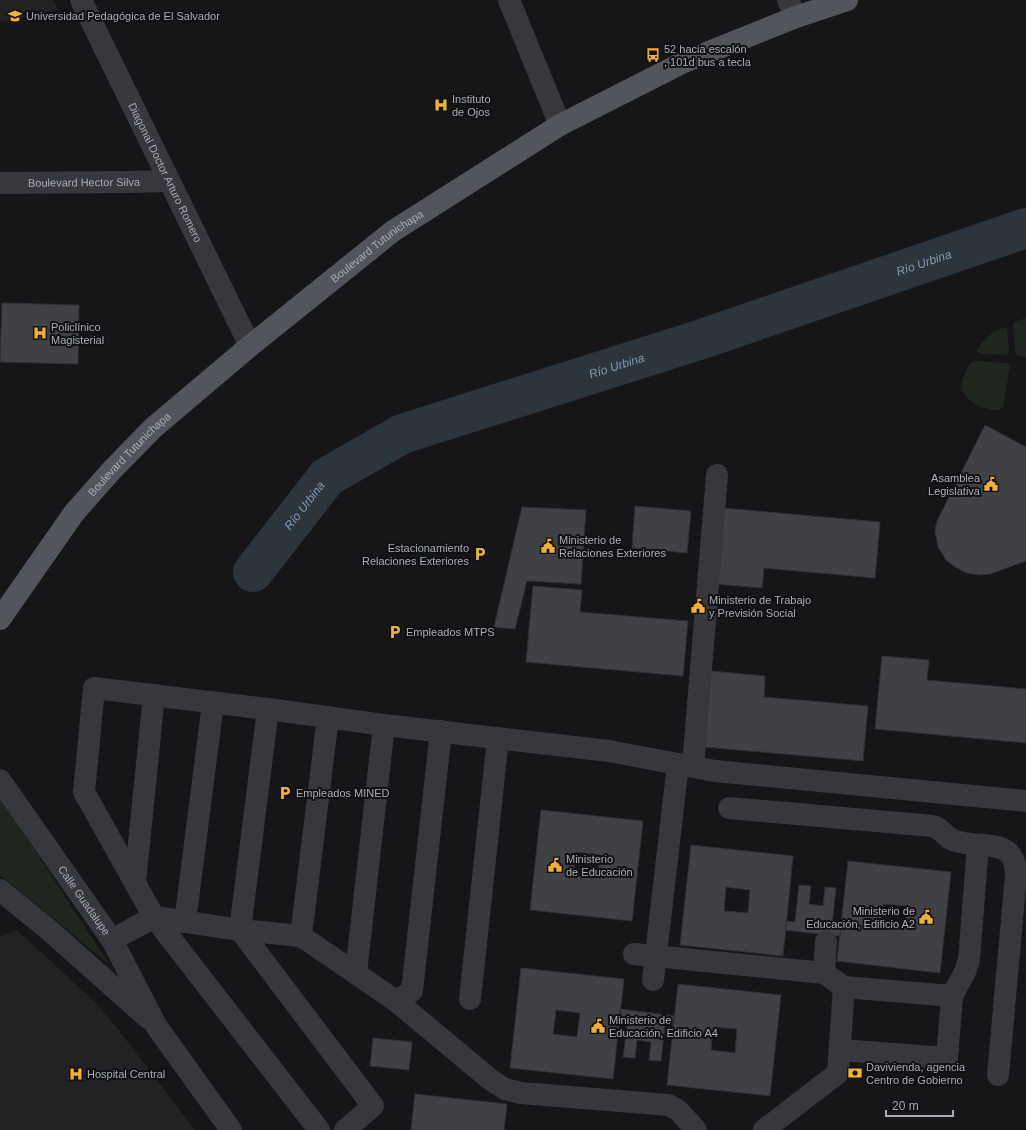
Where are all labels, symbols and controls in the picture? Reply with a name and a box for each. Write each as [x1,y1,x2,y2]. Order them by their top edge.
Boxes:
school or university icon: Universidad Pedagógica de El Salvador [7,8,23,24]
place label: Universidad Pedagógica de El Salvador [26,10,220,22]
place label: 52 hacia escalón , 101d bus a tecla [664,43,752,68]
bus stop icon: 52 hacia escalón , 101d bus a tecla [645,47,661,63]
place label: Instituto de Ojos [452,93,491,118]
hospital icon: Instituto de Ojos [433,97,449,113]
street label: Diagonal Doctor Arturo Romero [126,101,204,244]
street label: Boulevard Hector Silva [28,176,141,189]
street label: Boulevard Tutunichapa [328,207,426,285]
water label: Río Urbina [894,247,954,279]
place label: Policlínico Magisterial [51,321,104,346]
hospital icon: Policlínico Magisterial [32,325,48,341]
water label: Río Urbina [587,351,646,381]
street label: Boulevard Tutunichapa [86,409,174,499]
place label: Asamblea Legislativa [928,472,981,497]
public building icon: Asamblea Legislativa [983,476,999,492]
water label: Río Urbina [281,479,328,533]
place label: Ministerio de Relaciones Exteriores [559,534,666,559]
public building icon: Ministerio de Relaciones Exteriores [540,538,556,554]
place label: Estacionamiento Relaciones Exteriores [362,542,469,567]
parking icon: Estacionamiento Relaciones Exteriores [472,546,488,562]
place label: Ministerio de Trabajo y Previsión Social [709,594,811,619]
public building icon: Ministerio de Trabajo y Previsión Social [690,598,706,614]
parking icon: Empleados MTPS [387,624,403,640]
place label: Empleados MTPS [406,626,495,638]
parking icon: Empleados MINED [277,785,293,801]
place label: Empleados MINED [296,787,390,799]
place label: Ministerio de Educación [566,853,633,878]
public building icon: Ministerio de Educación [547,857,563,873]
street label: Calle Guadalupe [56,863,113,937]
place label: Ministerio de Educación, Edificio A2 [806,905,915,930]
public building icon: Ministerio de Educación, Edificio A2 [918,909,934,925]
place label: Ministerio de Educación, Edificio A4 [609,1014,718,1039]
public building icon: Ministerio de Educación, Edificio A4 [590,1018,606,1034]
place label: Davivienda, agencia Centro de Gobierno [866,1061,966,1086]
bank icon: Davivienda, agencia Centro de Gobierno [847,1065,863,1081]
hospital icon: Hospital Central [68,1066,84,1082]
place label: Hospital Central [87,1068,165,1080]
scale bar [886,1092,953,1118]
text: 20 m [892,1099,919,1113]

